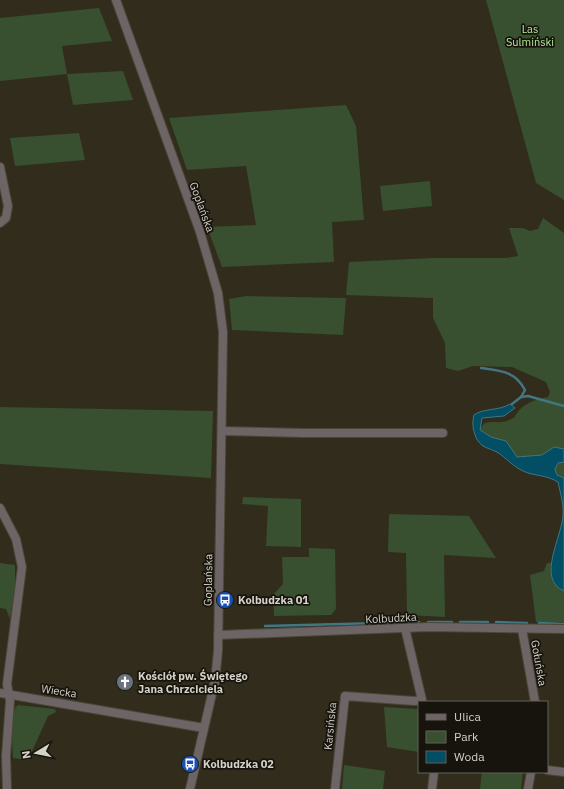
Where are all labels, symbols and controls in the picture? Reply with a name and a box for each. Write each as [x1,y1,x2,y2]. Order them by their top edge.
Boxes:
park label: Las Sulmiński [506,22,554,49]
street label: Goplańska [186,180,218,234]
street label: Goplańska [201,554,215,606]
bus stop icon: Kolbudzka 01 [215,590,235,610]
place label: Kolbudzka 01 [238,593,309,607]
street label: Kolbudzka [365,610,417,626]
street label: Gołuńska [528,639,550,687]
place label: Kościół pw. Świętego Jana Chrzciciela [138,669,248,696]
church icon: Kościół pw. Świętego Jana Chrzciciela [115,672,135,692]
street label: Wiecka [40,681,78,701]
street label: Karsińska [321,701,339,751]
legend [418,701,548,773]
text: Ulica [454,709,481,724]
text: Park [454,729,479,744]
north arrow [16,733,56,773]
text: Woda [454,749,485,764]
text: N [19,750,34,760]
bus stop icon: Kolbudzka 02 [180,754,200,774]
place label: Kolbudzka 02 [203,757,274,771]

